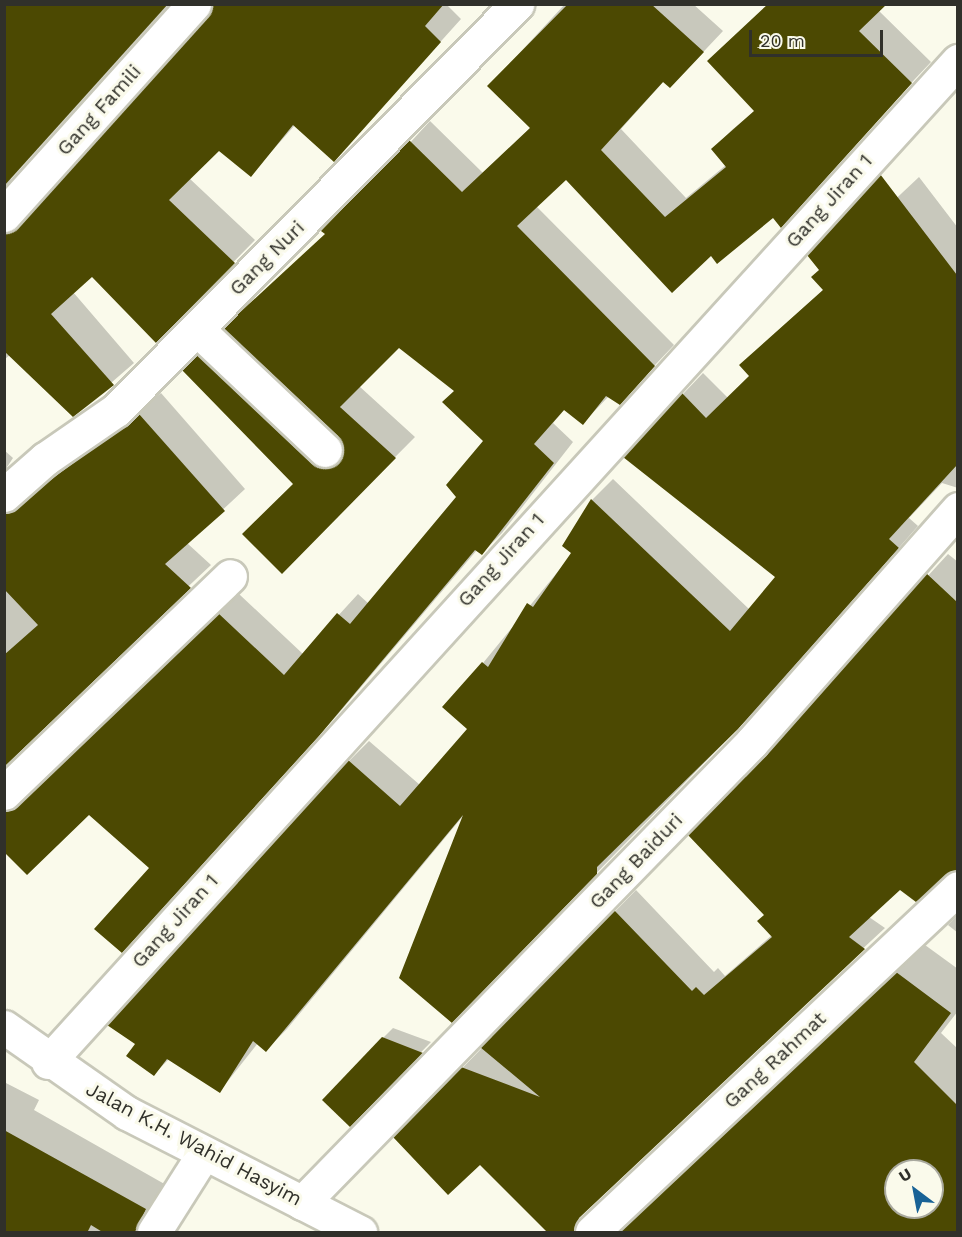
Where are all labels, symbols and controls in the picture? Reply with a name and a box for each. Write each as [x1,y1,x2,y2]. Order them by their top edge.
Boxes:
scale bar [752,18,886,56]
text: 20 m [760,30,805,51]
street label: Gang Famili [52,60,146,160]
street label: Gang Jiran 1 [780,149,878,253]
street label: Gang Nuri [225,216,309,300]
street label: Gang Jiran 1 [452,508,550,612]
street label: Gang Baiduri [584,808,688,914]
street label: Gang Jiran 1 [126,869,224,973]
street label: Gang Rahmat [719,1007,831,1113]
street label: Jalan K.H. Wahid Hasyim [82,1077,306,1211]
north arrow [884,1159,944,1219]
text: U [895,1164,915,1186]

